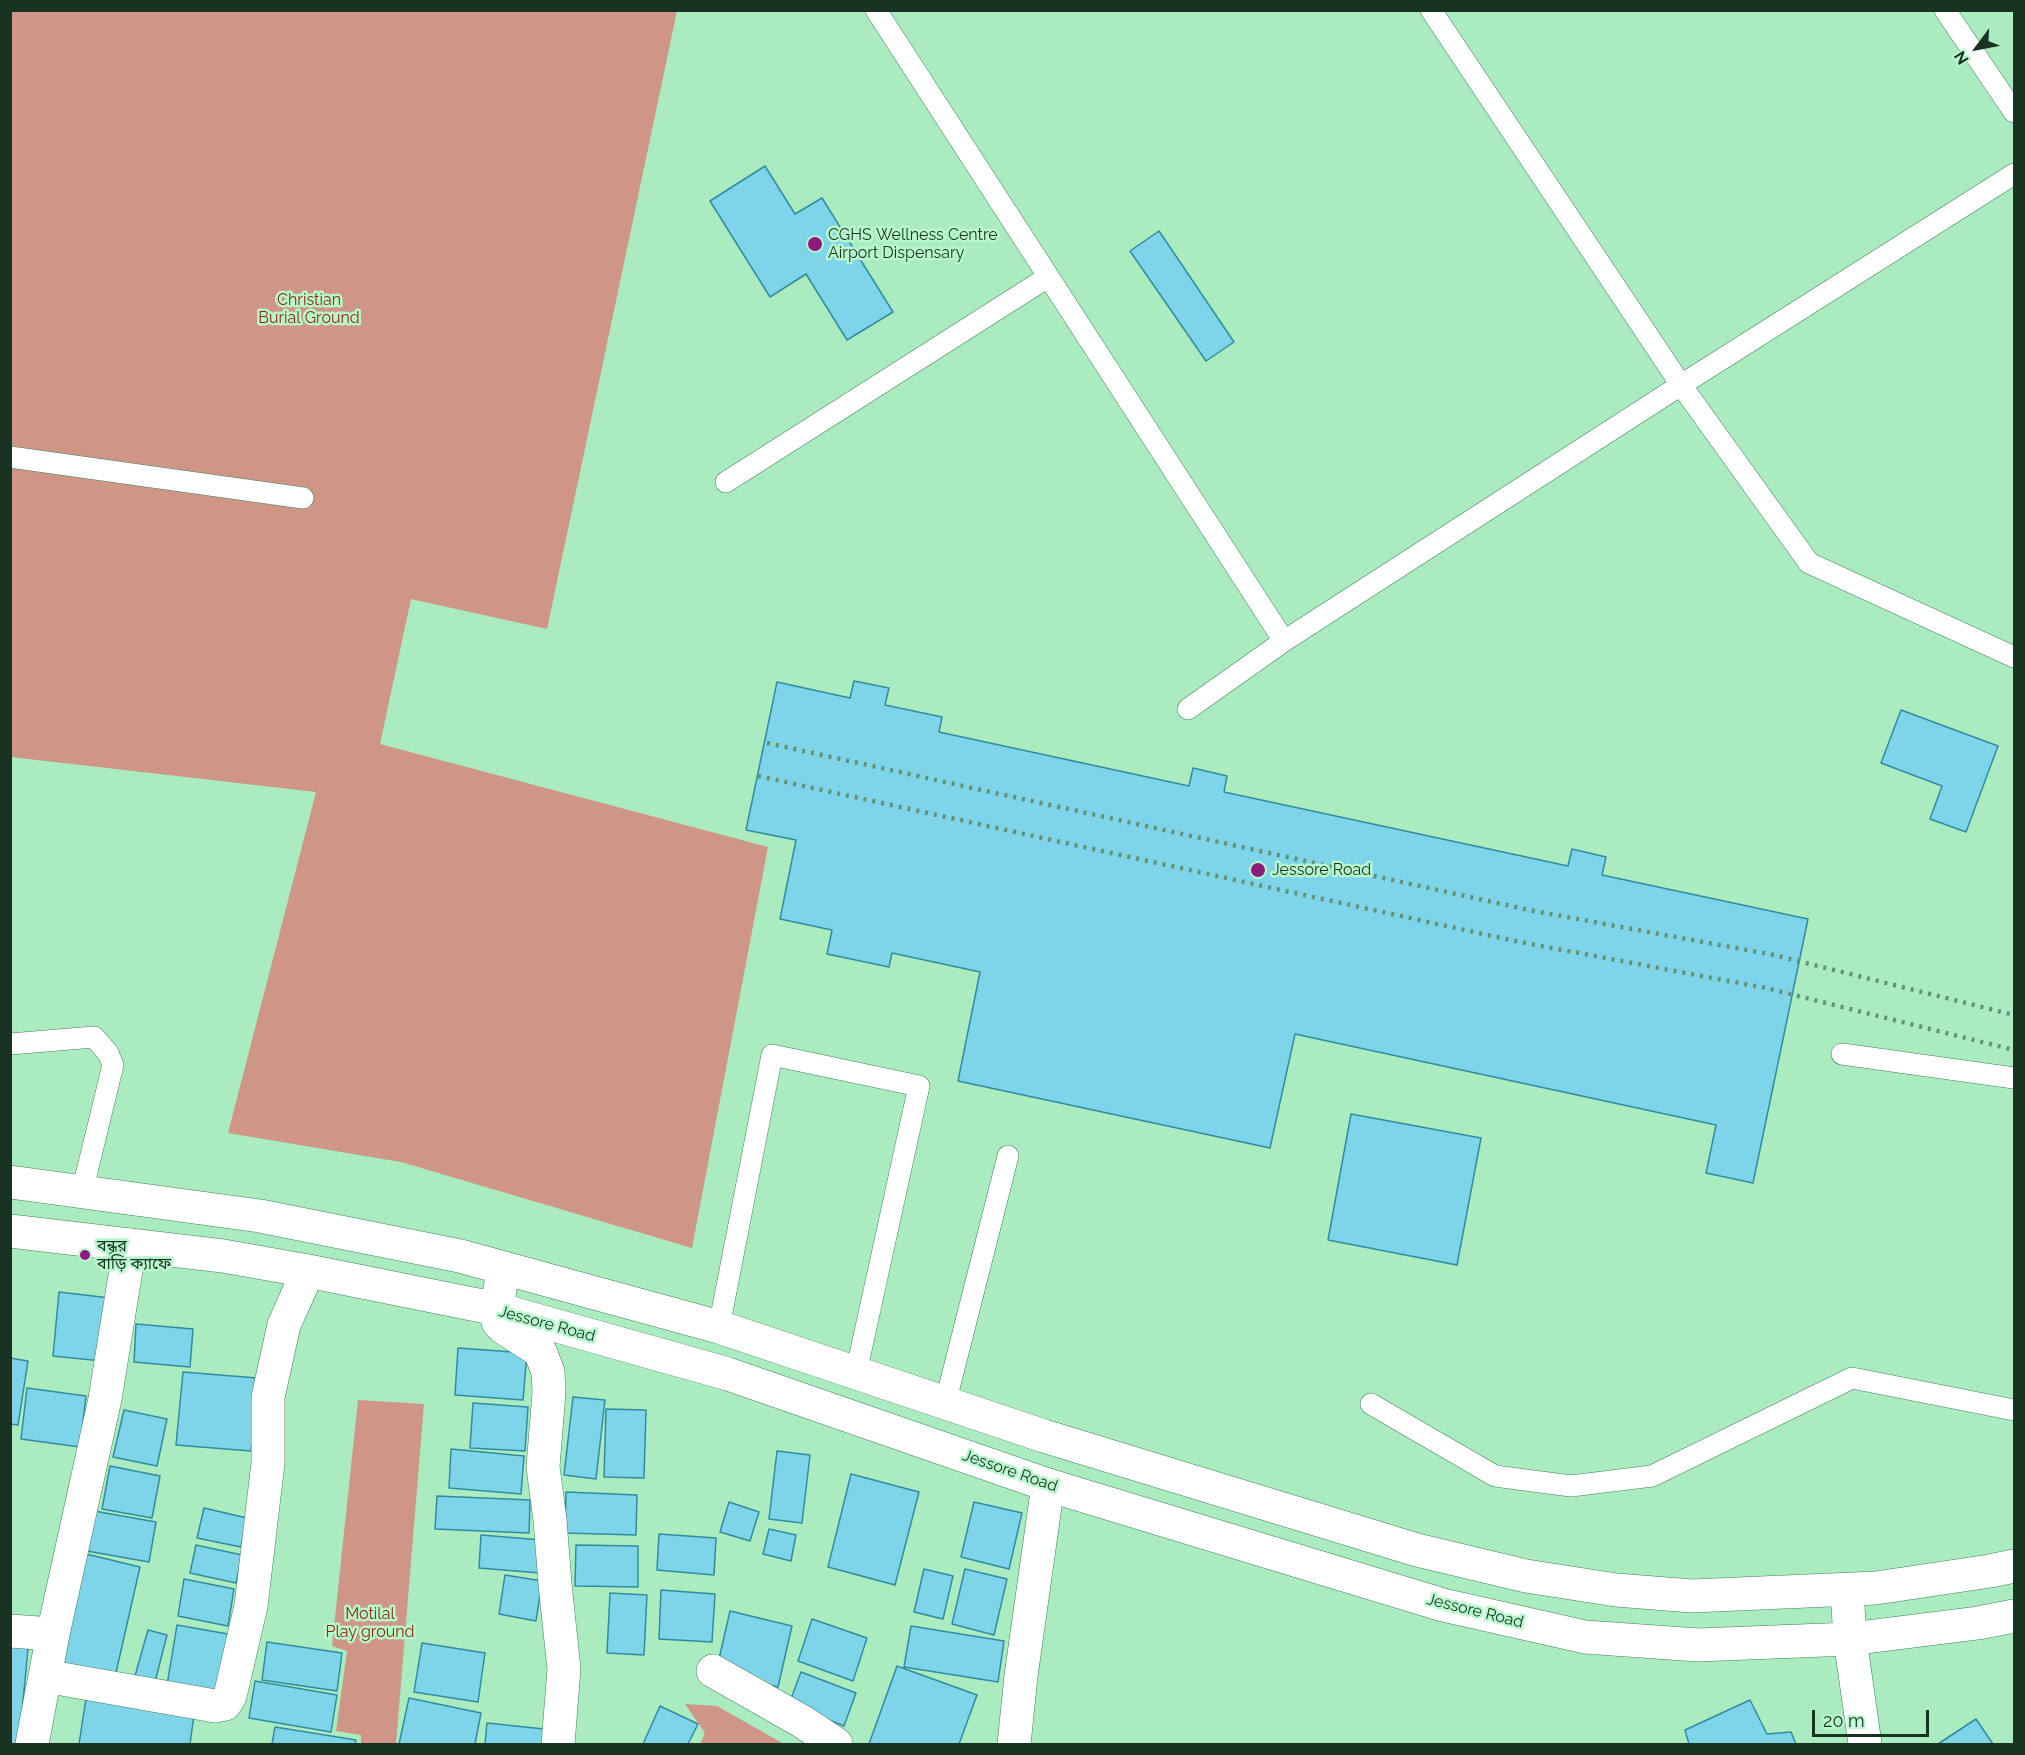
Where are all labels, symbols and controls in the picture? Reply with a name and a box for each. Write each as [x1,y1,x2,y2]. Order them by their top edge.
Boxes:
north arrow [1947,18,2007,78]
text: N [1950,48,1973,68]
place label: CGHS Wellness Centre Airport Dispensary [828,225,998,263]
marker: CGHS Wellness Centre Airport Dispensary [806,235,824,253]
park label: Christian Burial Ground [258,290,360,328]
place label: Jessore Road [1272,860,1371,880]
marker: Jessore Road [1249,861,1267,879]
place label: বন্ধুর বাড়ি ক্যাফে [97,1236,171,1274]
marker: বন্ধুর বাড়ি ক্যাফে [78,1248,92,1262]
street label: Jessore Road [497,1302,597,1346]
street label: Jessore Road [960,1446,1060,1496]
street label: Jessore Road [1425,1590,1525,1632]
park label: Motilal Play ground [325,1604,415,1642]
scale bar [1815,1698,1932,1736]
text: 20 m [1823,1710,1865,1731]

